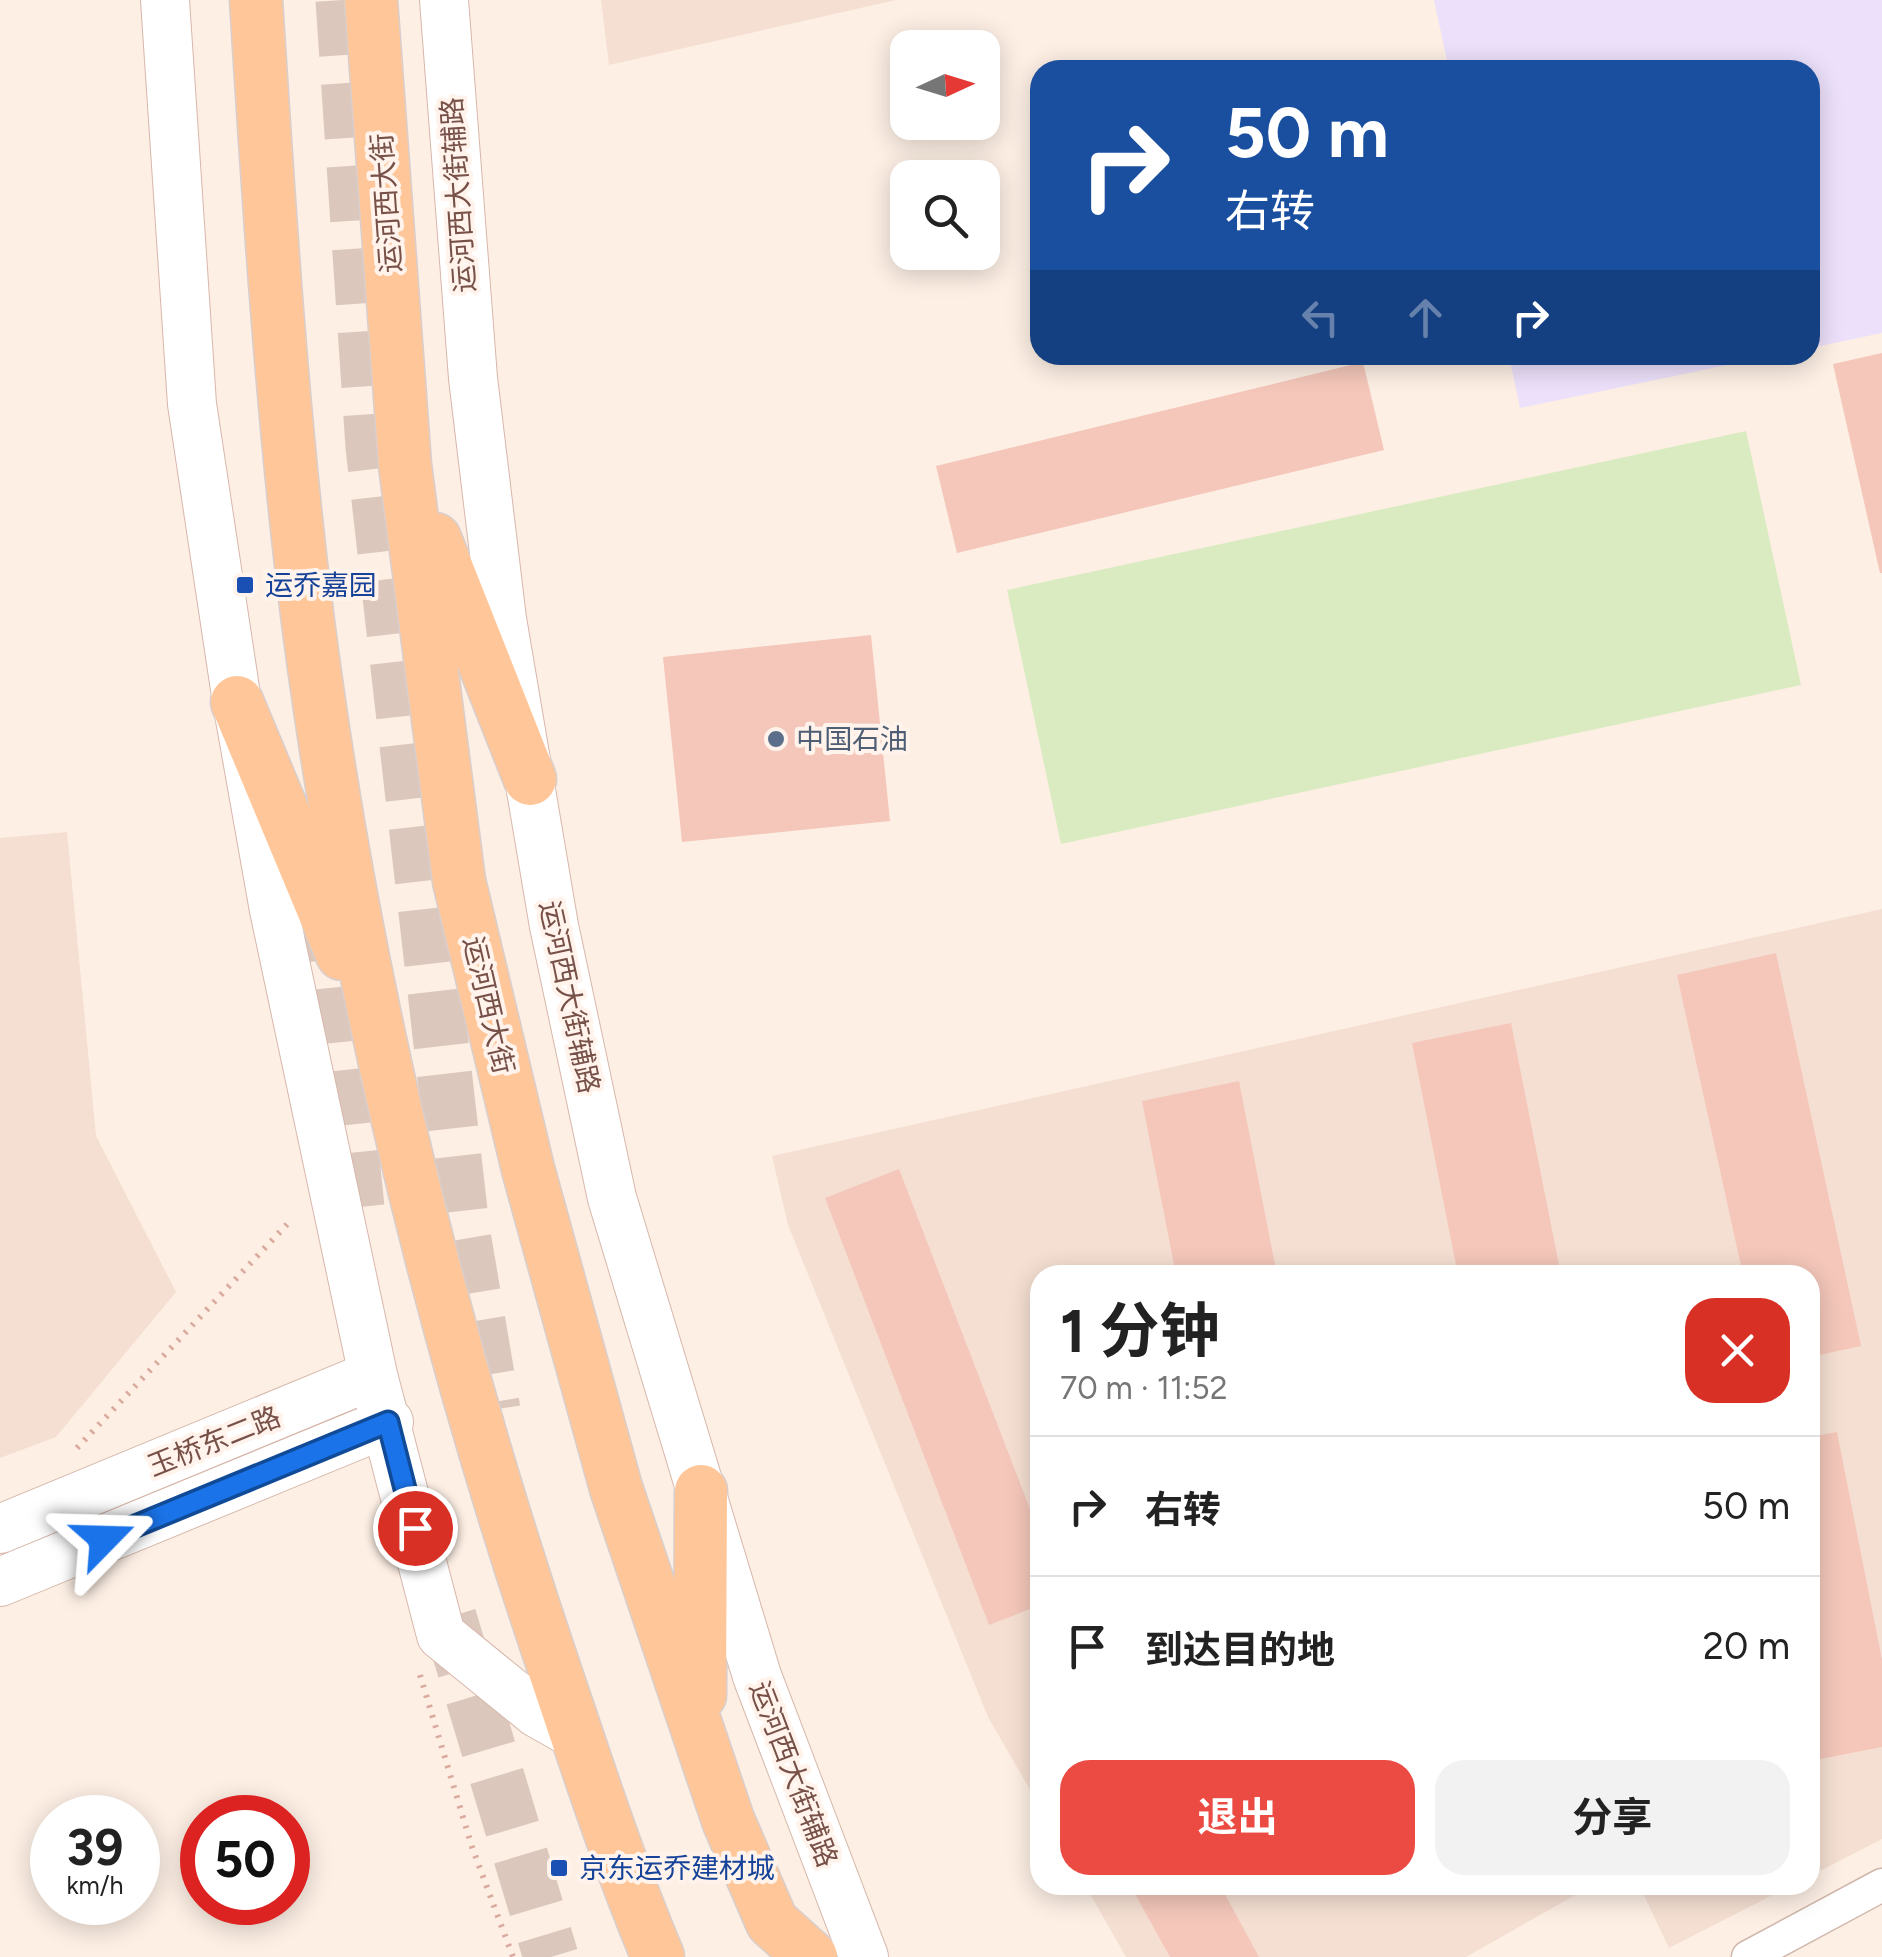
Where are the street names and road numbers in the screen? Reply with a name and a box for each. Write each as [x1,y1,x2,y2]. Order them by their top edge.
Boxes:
street label: 运河西大街辅路 [434,96,482,294]
street label: 运河西大街 [364,132,408,274]
street label: 运河西大街辅路 [533,898,607,1096]
street label: 运河西大街 [457,933,521,1077]
street label: 玉桥东二路 [143,1399,285,1483]
street label: 运河西大街辅路 [743,1676,845,1872]

